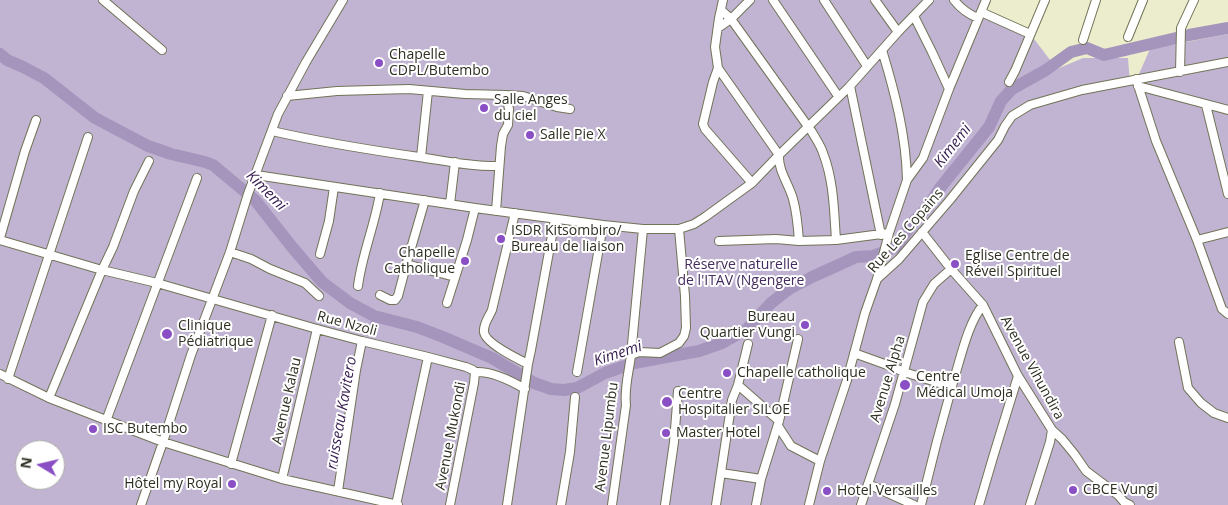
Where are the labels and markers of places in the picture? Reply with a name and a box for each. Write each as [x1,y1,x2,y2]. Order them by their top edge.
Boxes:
place label: Chapelle CDPL/Butembo [389,47,489,80]
marker: Chapelle CDPL/Butembo [373,57,385,69]
place label: Salle Anges du ciel [494,92,568,124]
marker: Salle Anges du ciel [478,102,490,114]
place label: Salle Pie X [540,127,606,143]
marker: Salle Pie X [524,129,536,141]
place label: ISDR Kitsombiro/ Bureau de liaison [511,223,624,256]
marker: ISDR Kitsombiro/ Bureau de liaison [495,233,507,245]
place label: Chapelle Catholique [384,245,455,278]
place label: Eglise Centre de Réveil Spirituel [965,248,1070,280]
marker: Chapelle Catholique [459,255,471,267]
marker: Eglise Centre de Réveil Spirituel [949,258,961,270]
place label: Bureau Quartier Vungi [700,309,795,342]
place label: Clinique Pédiatrique [178,318,253,351]
marker: Bureau Quartier Vungi [799,319,811,331]
marker: Clinique Pédiatrique [160,327,174,341]
place label: Chapelle catholique [737,365,866,381]
marker: Chapelle catholique [721,367,733,379]
place label: Centre Médical Umoja [916,369,1013,402]
marker: Centre Médical Umoja [898,378,912,392]
place label: Centre Hospitalier SILOE [678,386,790,418]
marker: Centre Hospitalier SILOE [660,395,674,409]
place label: ISC Butembo [103,421,187,437]
marker: ISC Butembo [87,423,99,435]
place label: Master Hotel [676,425,760,441]
marker: Master Hotel [660,427,672,439]
place label: Hôtel my Royal [124,476,222,492]
marker: Hôtel my Royal [226,478,238,490]
place label: CBCE Vungi [1083,482,1158,498]
place label: Hotel Versailles [837,483,937,499]
marker: CBCE Vungi [1067,484,1079,496]
marker: Hotel Versailles [821,485,833,497]

